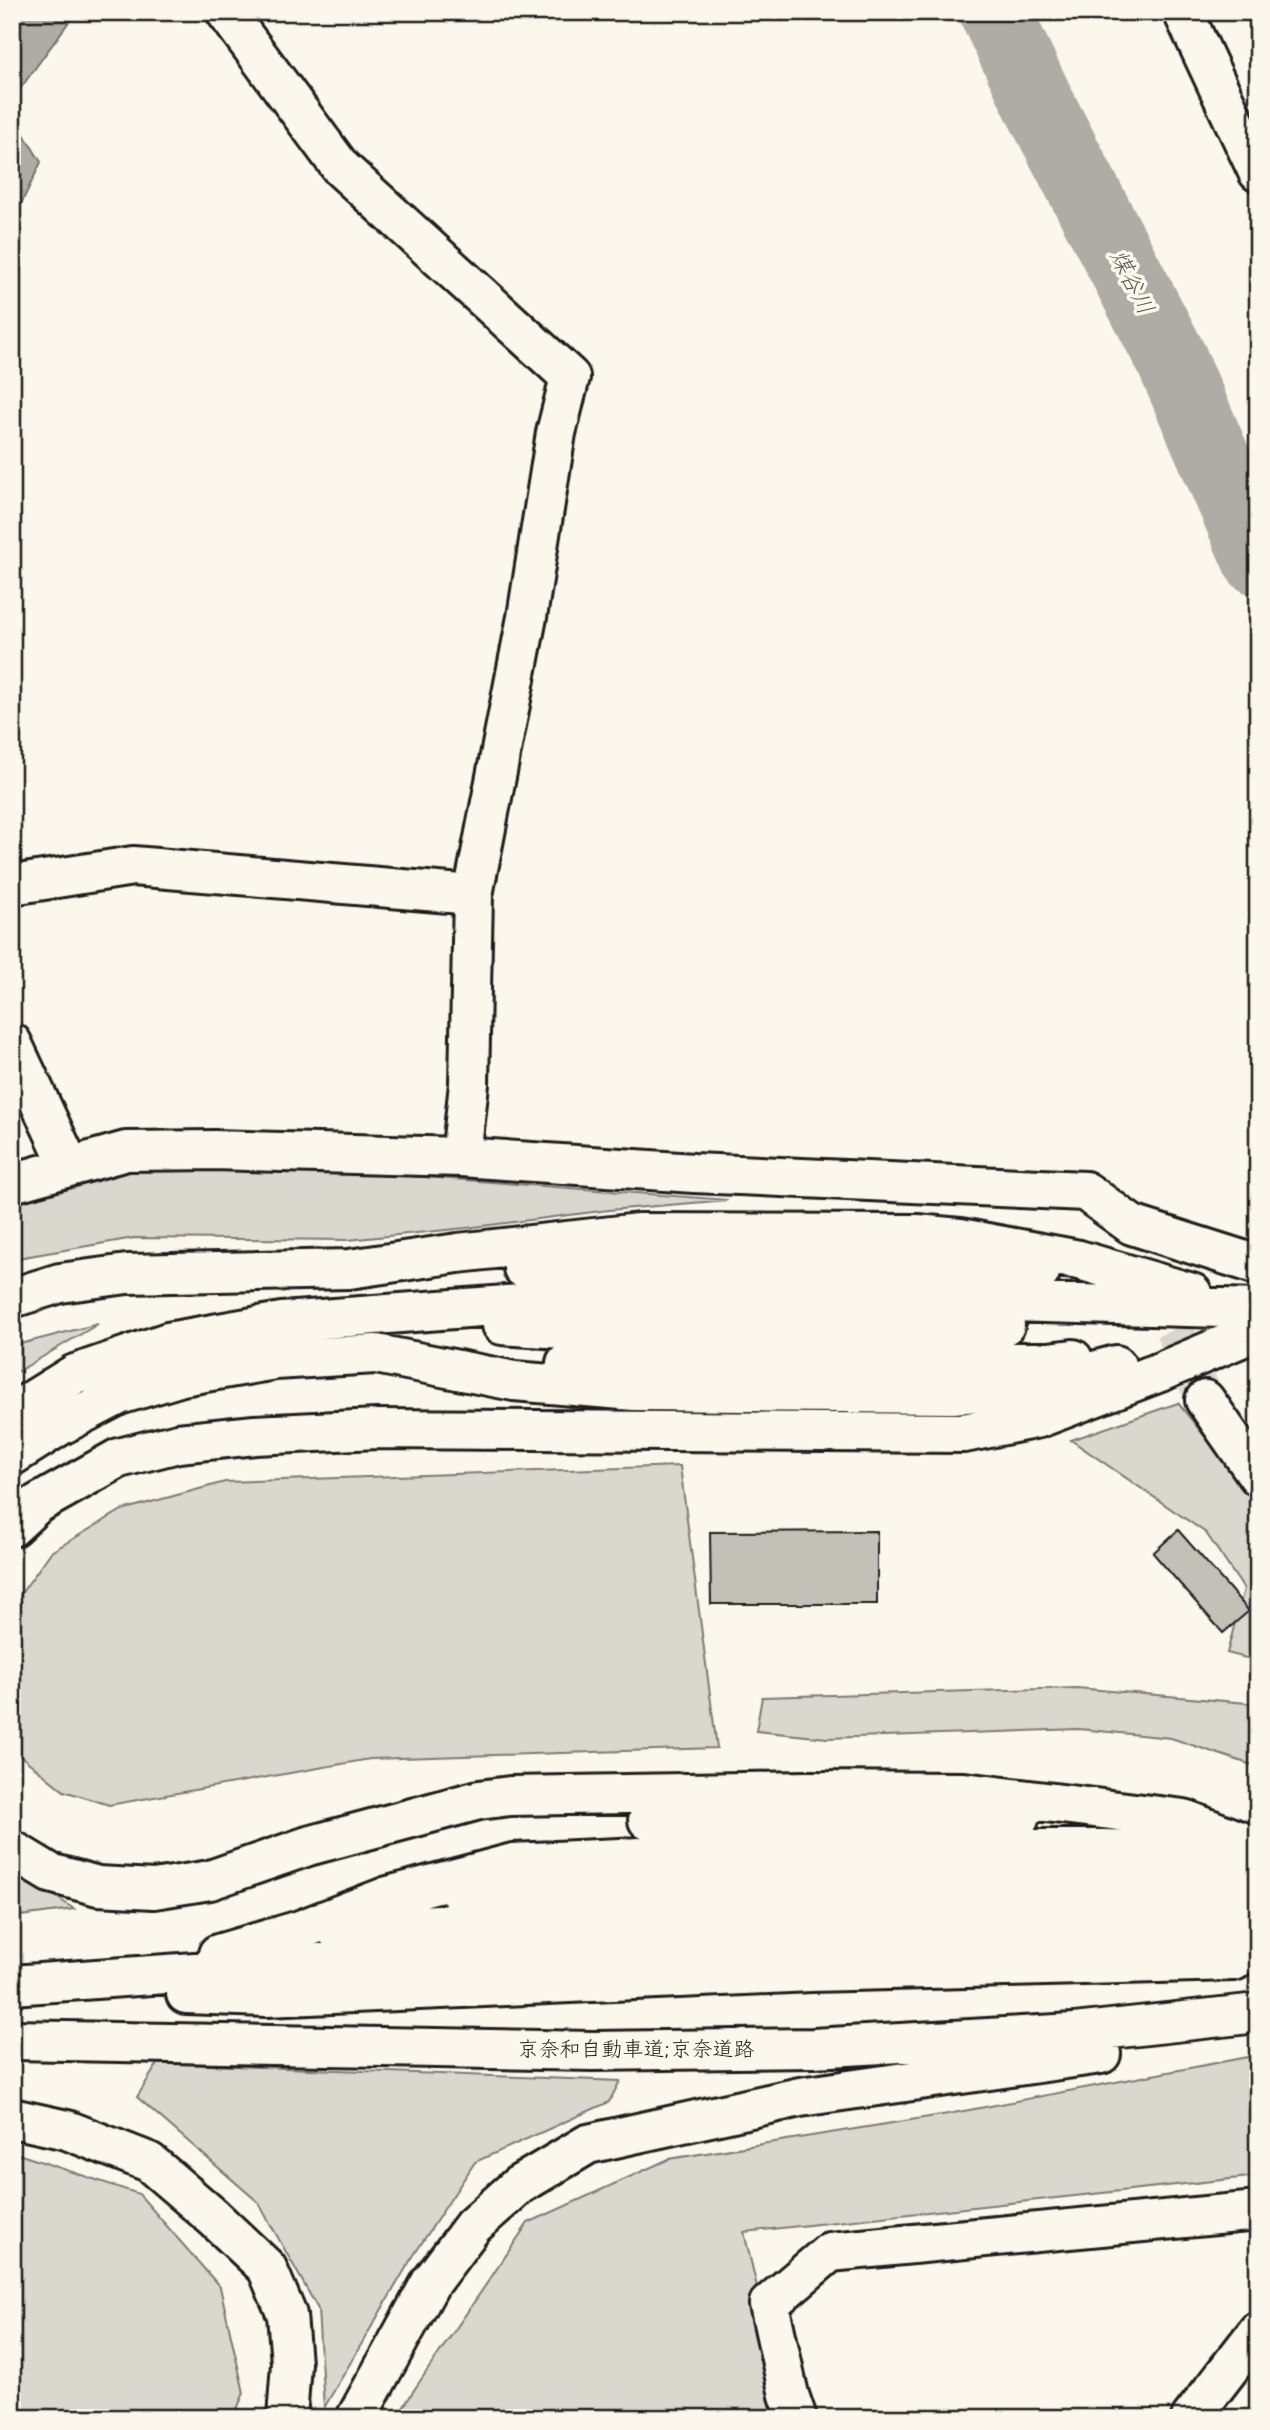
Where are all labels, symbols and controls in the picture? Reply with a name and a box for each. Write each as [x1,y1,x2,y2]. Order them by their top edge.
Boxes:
water label: 煤谷川 [1103,245,1161,319]
street label: 京奈和自動車道;京奈道路 [518,2036,754,2063]

